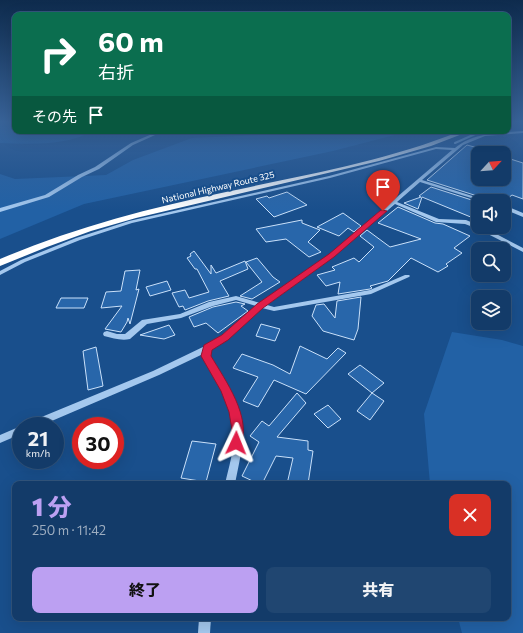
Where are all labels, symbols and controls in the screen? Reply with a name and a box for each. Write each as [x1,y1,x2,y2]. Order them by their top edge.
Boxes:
text: 60 m [98,24,164,58]
icon: right [32,28,84,80]
text: 右折 [98,61,134,83]
icon: arrive [85,104,107,126]
text: その先 [32,107,77,125]
north arrow [471,146,511,186]
map controls [471,146,511,330]
street label: National Highway Route 325 [161,169,275,205]
pin [366,170,400,211]
icon: arrive [372,176,394,198]
button: sound [471,194,511,234]
button: search [471,242,511,282]
button: layers [471,290,511,330]
speed limit sign: 30 [72,417,124,469]
position arrow [215,422,257,464]
text: 21 [28,426,48,450]
text: km/h [26,447,50,459]
text: 1 分 [32,492,72,521]
button: close [449,494,491,536]
text: 250 m · 11:42 [32,522,106,538]
button: 終了 [32,567,258,613]
button: 共有 [266,567,491,613]

